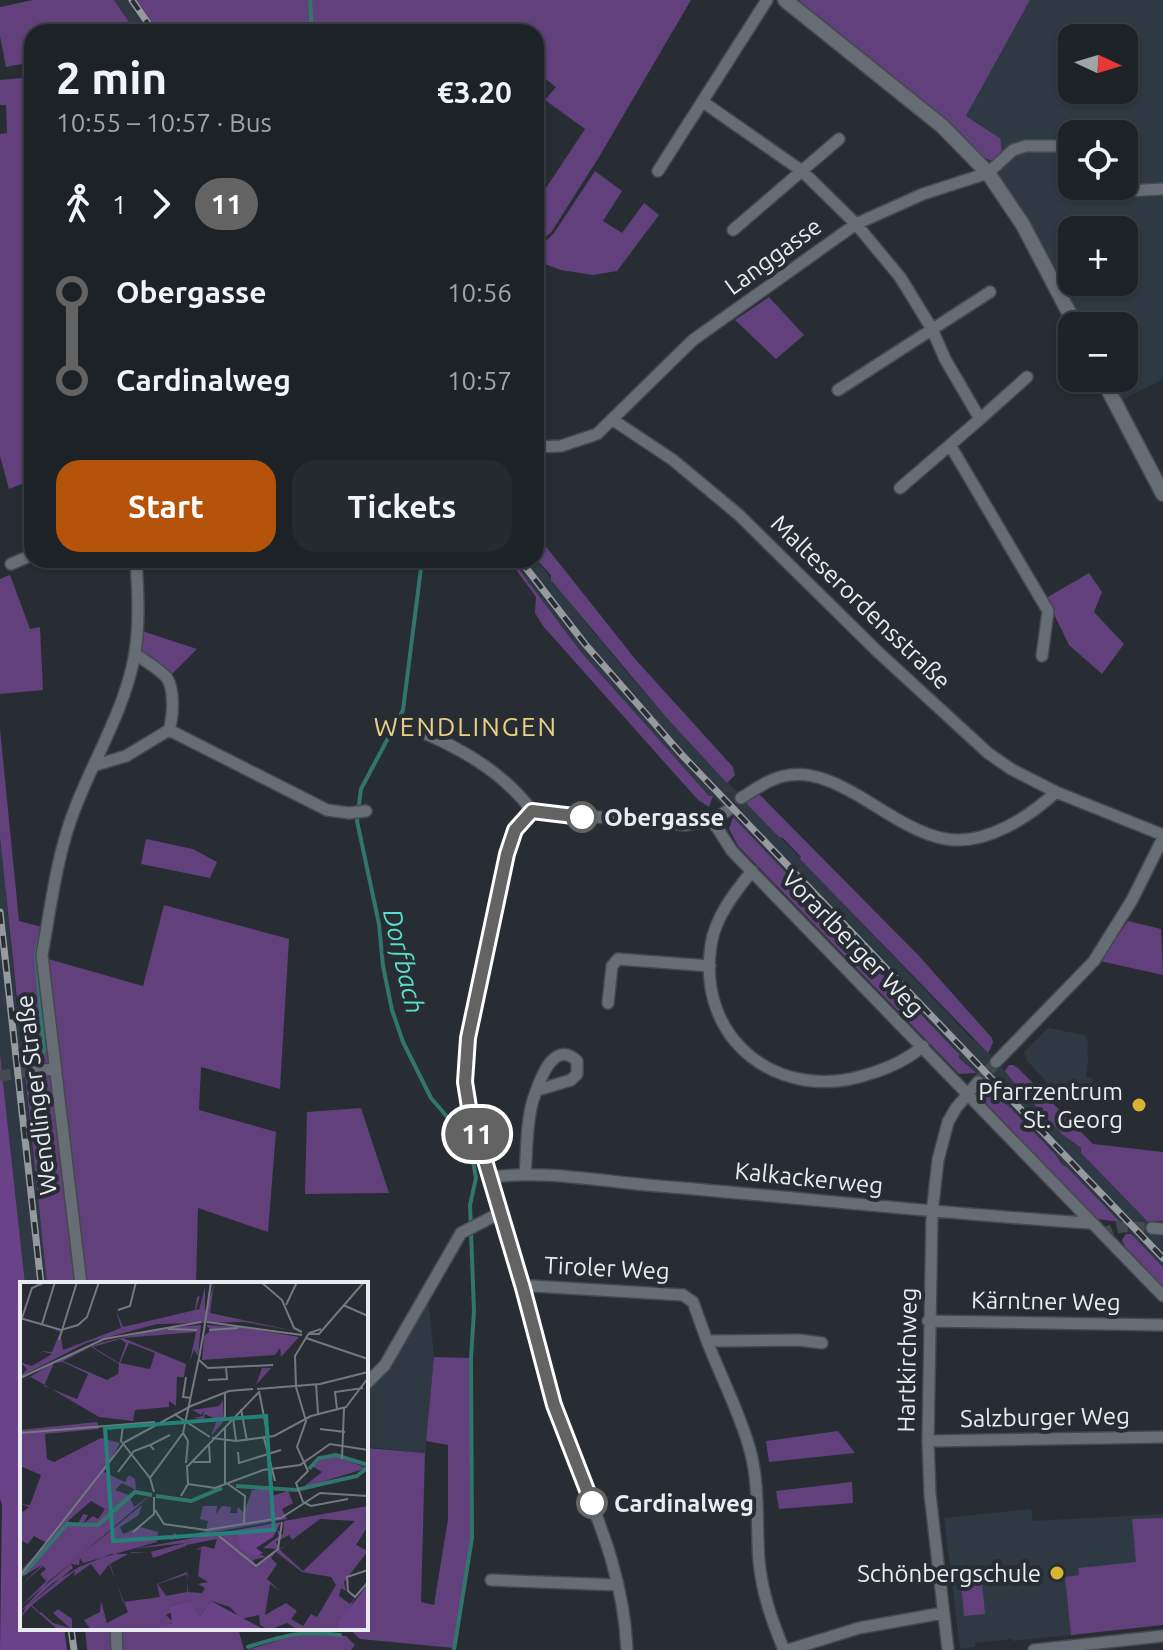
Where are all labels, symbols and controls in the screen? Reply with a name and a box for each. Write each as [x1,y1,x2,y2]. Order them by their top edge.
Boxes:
north arrow [1058,24,1138,104]
map controls [1058,24,1138,392]
text: 2 min [56,53,167,102]
text: €3.20 [437,75,512,109]
text: 10:55 – 10:57 · Bus [56,108,272,137]
button: locate [1058,120,1138,200]
icon: walk [56,182,100,226]
icon: forward [139,182,183,226]
text: 11 [211,188,242,219]
text: 1 [112,190,127,219]
street label: Langgasse [720,212,826,300]
button: + [1058,216,1138,296]
text: Obergasse [116,275,267,309]
text: 10:56 [447,278,512,307]
button: − [1058,312,1138,392]
text: Cardinalweg [116,363,291,397]
text: 10:57 [447,366,512,395]
button: Start [56,460,276,552]
button: Tickets [292,460,512,552]
street label: Malteserordensstraße [766,510,956,694]
district label: WENDLINGEN [374,712,558,741]
marker: Obergasse [567,802,597,832]
place label: Obergasse [604,804,724,831]
street label: Vorarlberger Weg [777,865,929,1021]
water label: Dorfbach [378,906,430,1016]
street label: Wendlinger Straße [10,993,62,1197]
place label: Pfarrzentrum St. Georg [978,1078,1123,1133]
marker: Pfarrzentrum St. Georg [1130,1096,1148,1114]
line badge: 11 [441,1108,513,1160]
text: 11 [461,1118,493,1149]
street label: Kalkackerweg [733,1157,885,1199]
street label: Tiroler Weg [543,1251,671,1285]
inset map [20,1282,368,1630]
street label: Kärntner Weg [971,1286,1121,1316]
street label: Hartkirchweg [892,1287,922,1433]
street label: Salzburger Weg [960,1402,1130,1432]
marker: Cardinalweg [577,1488,607,1518]
place label: Cardinalweg [614,1490,754,1517]
place label: Schönbergschule [857,1560,1041,1587]
marker: Schönbergschule [1048,1564,1066,1582]

